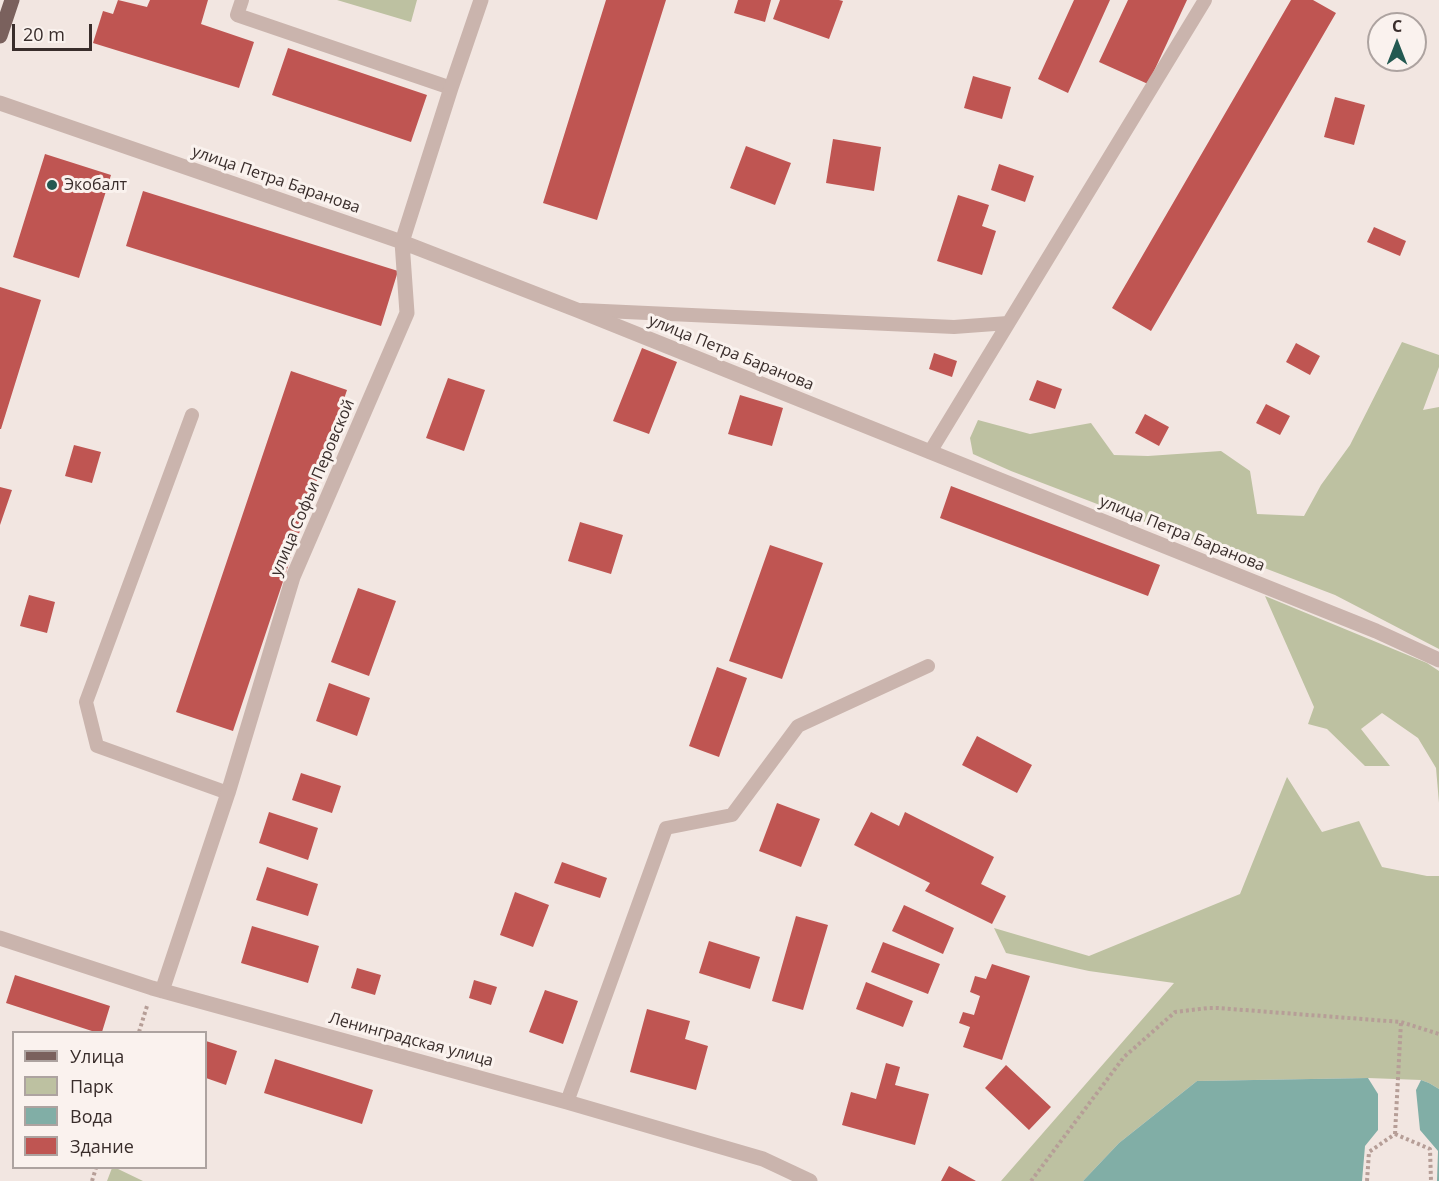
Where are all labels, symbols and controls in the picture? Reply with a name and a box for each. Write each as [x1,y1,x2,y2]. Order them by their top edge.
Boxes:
scale bar [15,12,94,50]
north arrow [1367,12,1427,72]
text: С [1392,15,1402,37]
text: 20 m [23,22,65,46]
street label: улица Петра Баранова [189,142,363,218]
place label: Экобалт [64,175,127,195]
marker: Экобалт [45,178,59,192]
street label: улица Петра Баранова [646,311,816,395]
street label: улица Софьи Перовской [267,397,359,579]
street label: улица Петра Баранова [1097,492,1267,576]
street label: Ленинградская улица [327,1009,495,1071]
legend [12,1031,207,1169]
text: Улица [70,1044,124,1068]
text: Парк [70,1074,113,1098]
text: Вода [70,1104,113,1128]
text: Здание [70,1134,134,1158]

